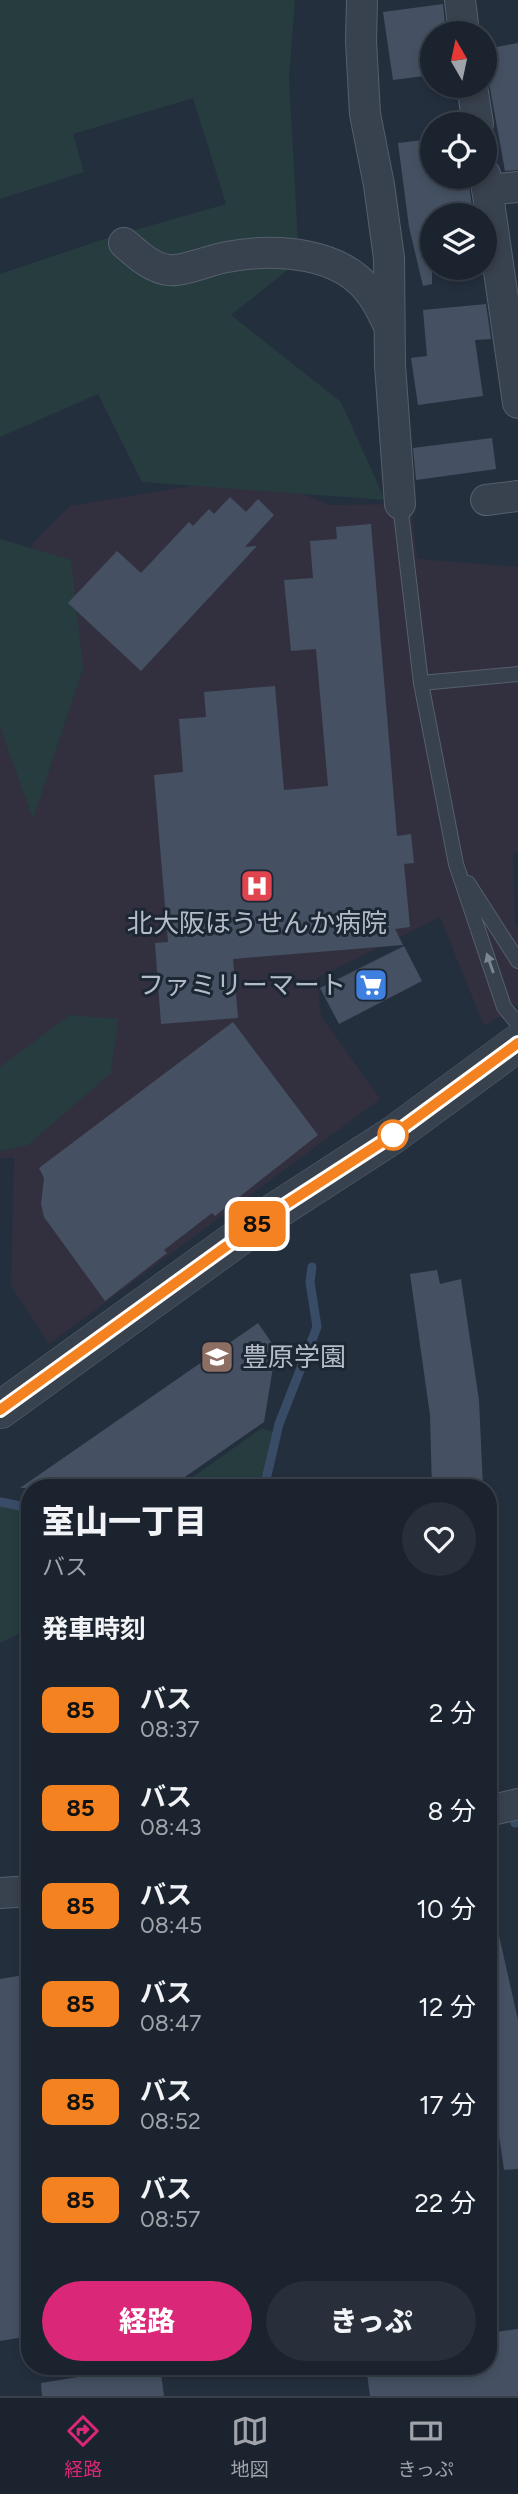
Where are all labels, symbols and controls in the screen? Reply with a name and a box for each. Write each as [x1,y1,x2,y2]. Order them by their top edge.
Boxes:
north arrow [420,21,497,98]
map controls [420,21,497,280]
button: locate [420,112,497,189]
button: layers [420,203,497,280]
hospital icon: 北大阪ほうせんか病院 [238,867,276,905]
place label: 北大阪ほうせんか病院 [127,907,387,939]
one-way arrow [484,952,494,973]
supermarket icon: ファミリーマート [352,966,390,1004]
place label: ファミリーマート [138,969,346,1001]
unlabelled marker [378,1120,408,1150]
line badge: 85 [226,1201,288,1247]
text: 85 [243,1209,271,1238]
school or university icon: 豊原学園 [198,1338,236,1376]
place label: 豊原学園 [242,1341,346,1373]
text: 室山一丁目 [42,1502,207,1541]
button: heart [402,1502,476,1576]
text: バス [42,1553,88,1581]
text: 発車時刻 [42,1613,146,1645]
text: バス [140,1683,192,1715]
text: 85 [66,1695,95,1724]
text: 2 分 [429,1697,476,1729]
text: 08:37 [140,1715,200,1743]
text: バス [140,1781,192,1813]
text: 85 [66,1793,95,1822]
text: 8 分 [428,1795,476,1827]
text: 08:43 [140,1813,201,1841]
text: バス [140,1879,192,1911]
text: 85 [66,1891,95,1920]
text: 10 分 [416,1893,476,1925]
text: 08:45 [140,1911,202,1939]
text: バス [140,1977,192,2009]
text: 85 [66,1989,95,2018]
text: 12 分 [418,1991,476,2023]
text: 08:47 [140,2009,201,2037]
text: バス [140,2075,192,2107]
text: 85 [66,2087,95,2116]
text: 17 分 [419,2089,476,2121]
text: 08:52 [140,2107,201,2135]
text: バス [140,2173,192,2205]
text: 85 [66,2185,95,2214]
text: 22 分 [415,2187,476,2219]
text: 08:57 [140,2205,200,2233]
button: 経路 [42,2281,252,2361]
button: きっぷ [266,2281,476,2361]
tab: 経路 [64,2412,102,2481]
tab: 地図 [231,2412,269,2481]
tab: きっぷ [397,2412,454,2481]

